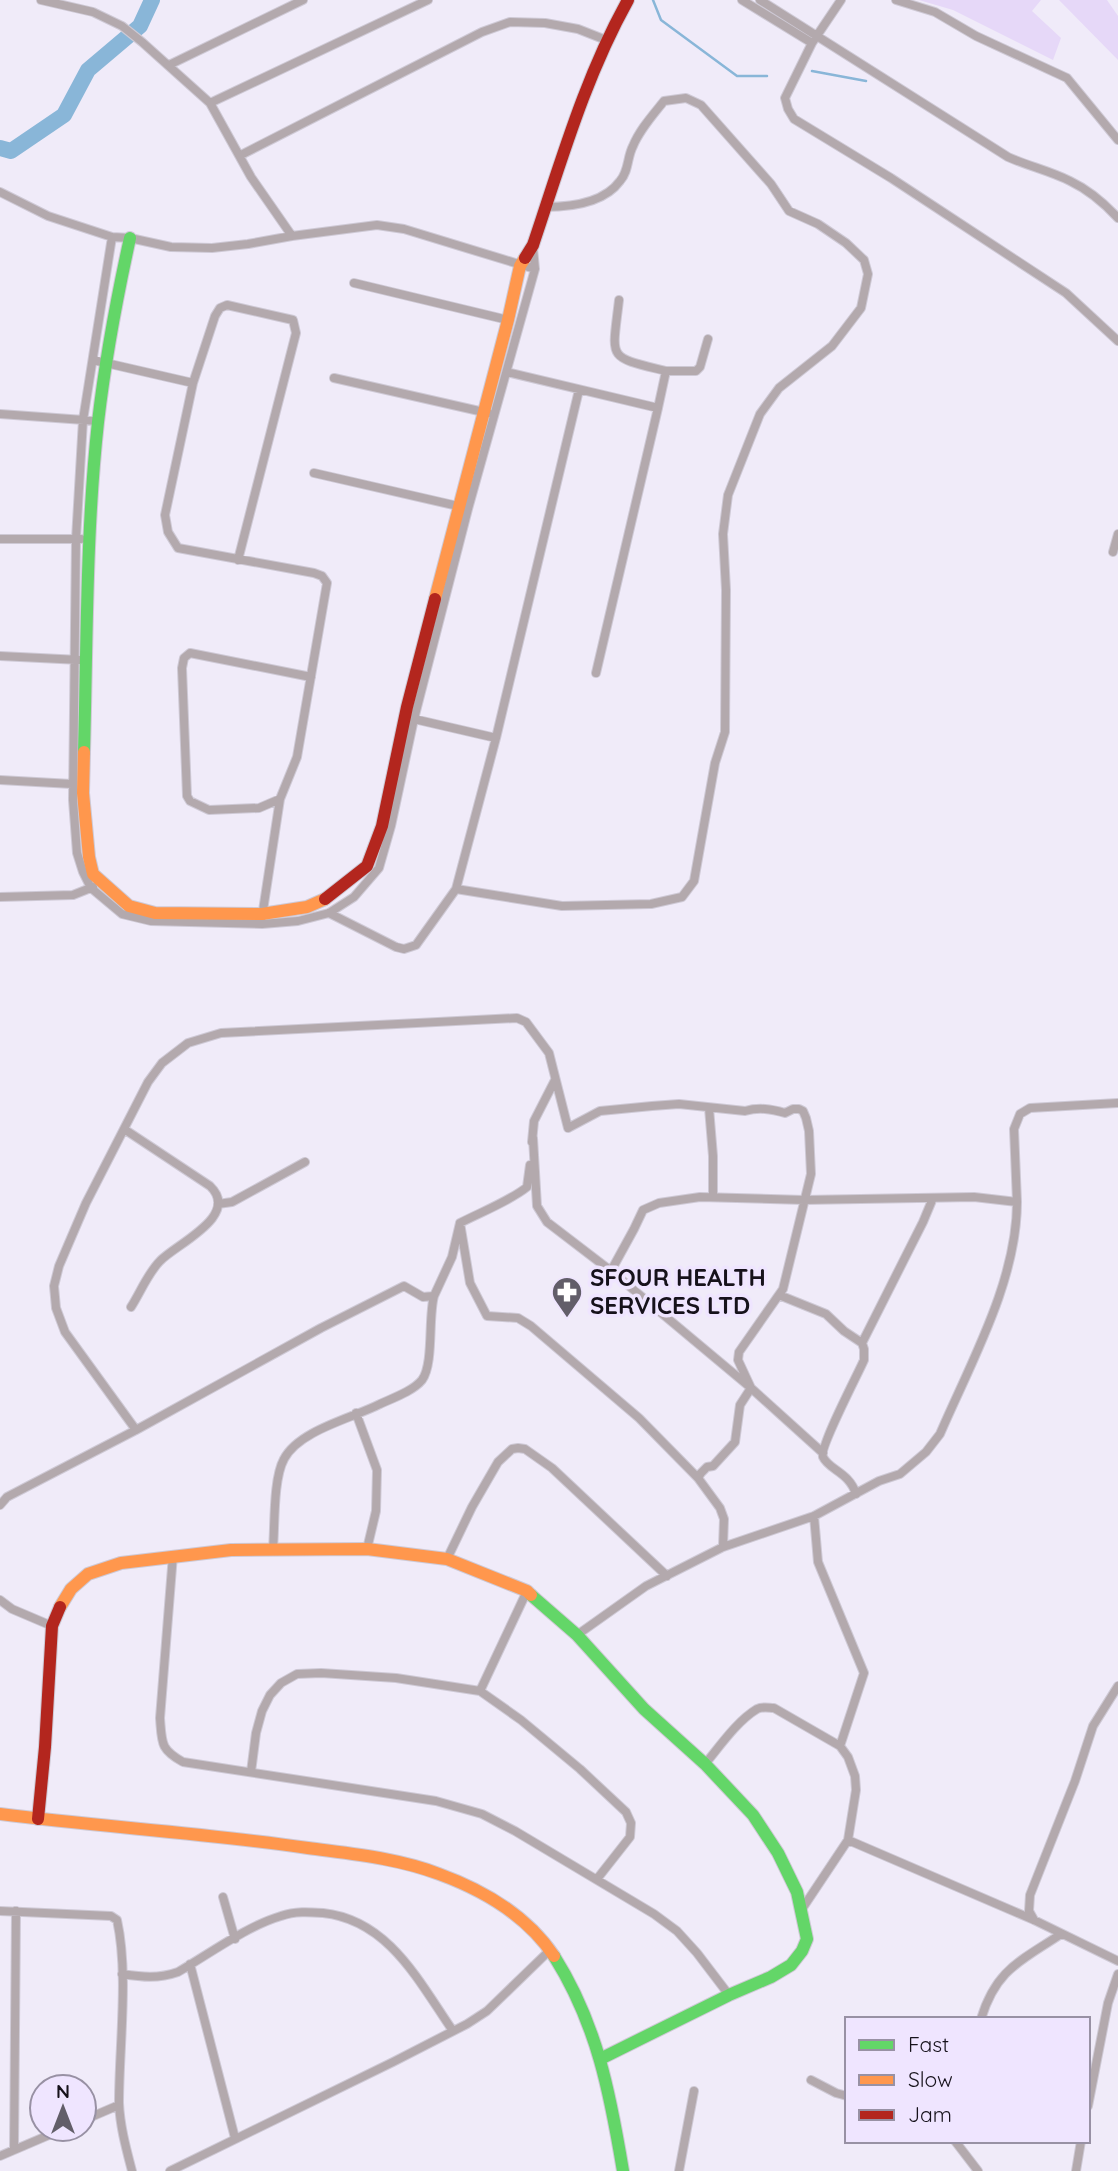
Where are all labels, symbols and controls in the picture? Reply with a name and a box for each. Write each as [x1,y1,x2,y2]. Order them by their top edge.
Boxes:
place label: SFOUR HEALTH SERVICES LTD [590,1262,766,1320]
pharmacy icon: SFOUR HEALTH SERVICES LTD [550,1275,584,1319]
legend [845,2017,1090,2143]
text: Fast [908,2031,949,2057]
text: Slow [908,2066,953,2092]
north arrow [28,2073,98,2143]
text: N [56,2079,70,2103]
text: Jam [908,2101,952,2127]

